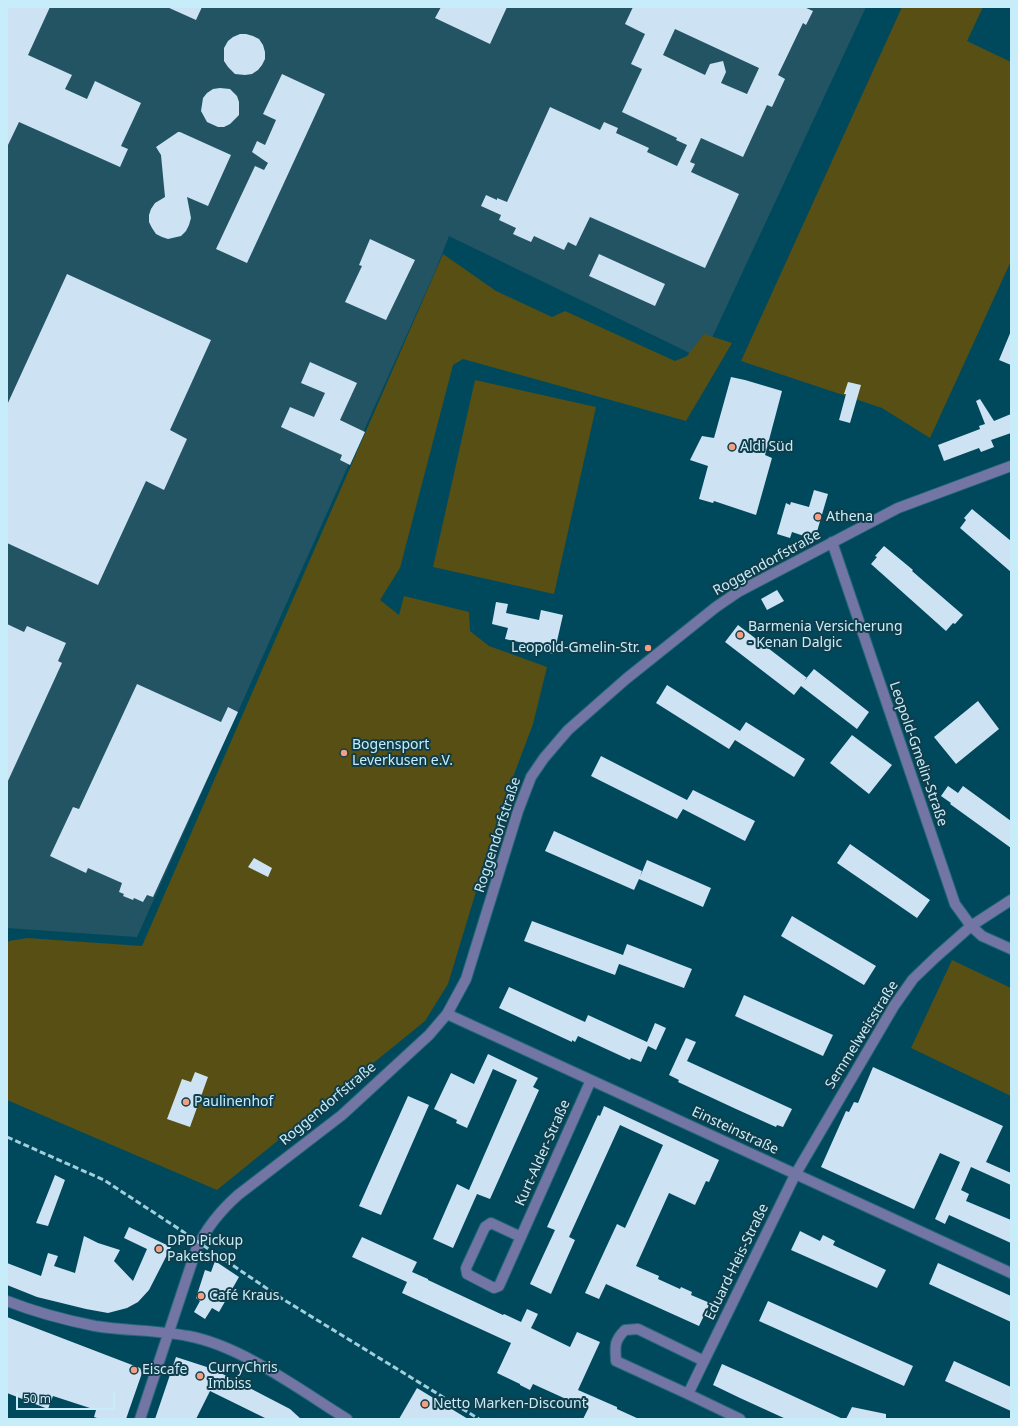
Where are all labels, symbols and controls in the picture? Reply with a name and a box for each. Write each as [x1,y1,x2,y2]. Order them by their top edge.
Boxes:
place label: Aldi Süd [740,439,793,455]
marker: Aldi Süd [727,442,737,452]
place label: Athena [826,509,873,525]
marker: Athena [813,512,823,522]
street label: Roggendorfstraße [710,526,824,600]
place label: Barmenia Versicherung - Kenan Dalgic [748,619,903,652]
marker: Barmenia Versicherung - Kenan Dalgic [735,630,745,640]
place label: Leopold-Gmelin-Str. [511,640,640,656]
marker: Leopold-Gmelin-Str. [643,643,653,653]
street label: Leopold-Gmelin-Straße [885,679,951,829]
place label: Bogensport Leverkusen e.V. [352,737,453,770]
marker: Bogensport Leverkusen e.V. [339,748,349,758]
street label: Roggendorfstraße [471,775,525,895]
street label: Semmelweisstraße [822,978,902,1092]
street label: Roggendorfstraße [276,1059,380,1149]
place label: Paulinenhof [194,1094,273,1110]
marker: Paulinenhof [181,1097,191,1107]
street label: Kurt-Alder-Straße [512,1097,574,1209]
street label: Einsteinstraße [689,1104,781,1158]
street label: Eduard-Heis-Straße [702,1201,772,1323]
place label: DPD Pickup Paketshop [167,1233,243,1266]
marker: DPD Pickup Paketshop [154,1244,164,1254]
place label: Café Kraus [209,1288,279,1304]
marker: Café Kraus [196,1291,206,1301]
place label: CurryChris Imbiss [208,1360,278,1392]
place label: Eiscafe [142,1362,187,1378]
marker: Eiscafe [129,1365,139,1375]
marker: CurryChris Imbiss [195,1371,205,1381]
scale bar [18,1384,117,1410]
text: 50 m [23,1390,51,1407]
place label: Netto Marken-Discount [433,1396,587,1412]
marker: Netto Marken-Discount [420,1399,430,1409]

